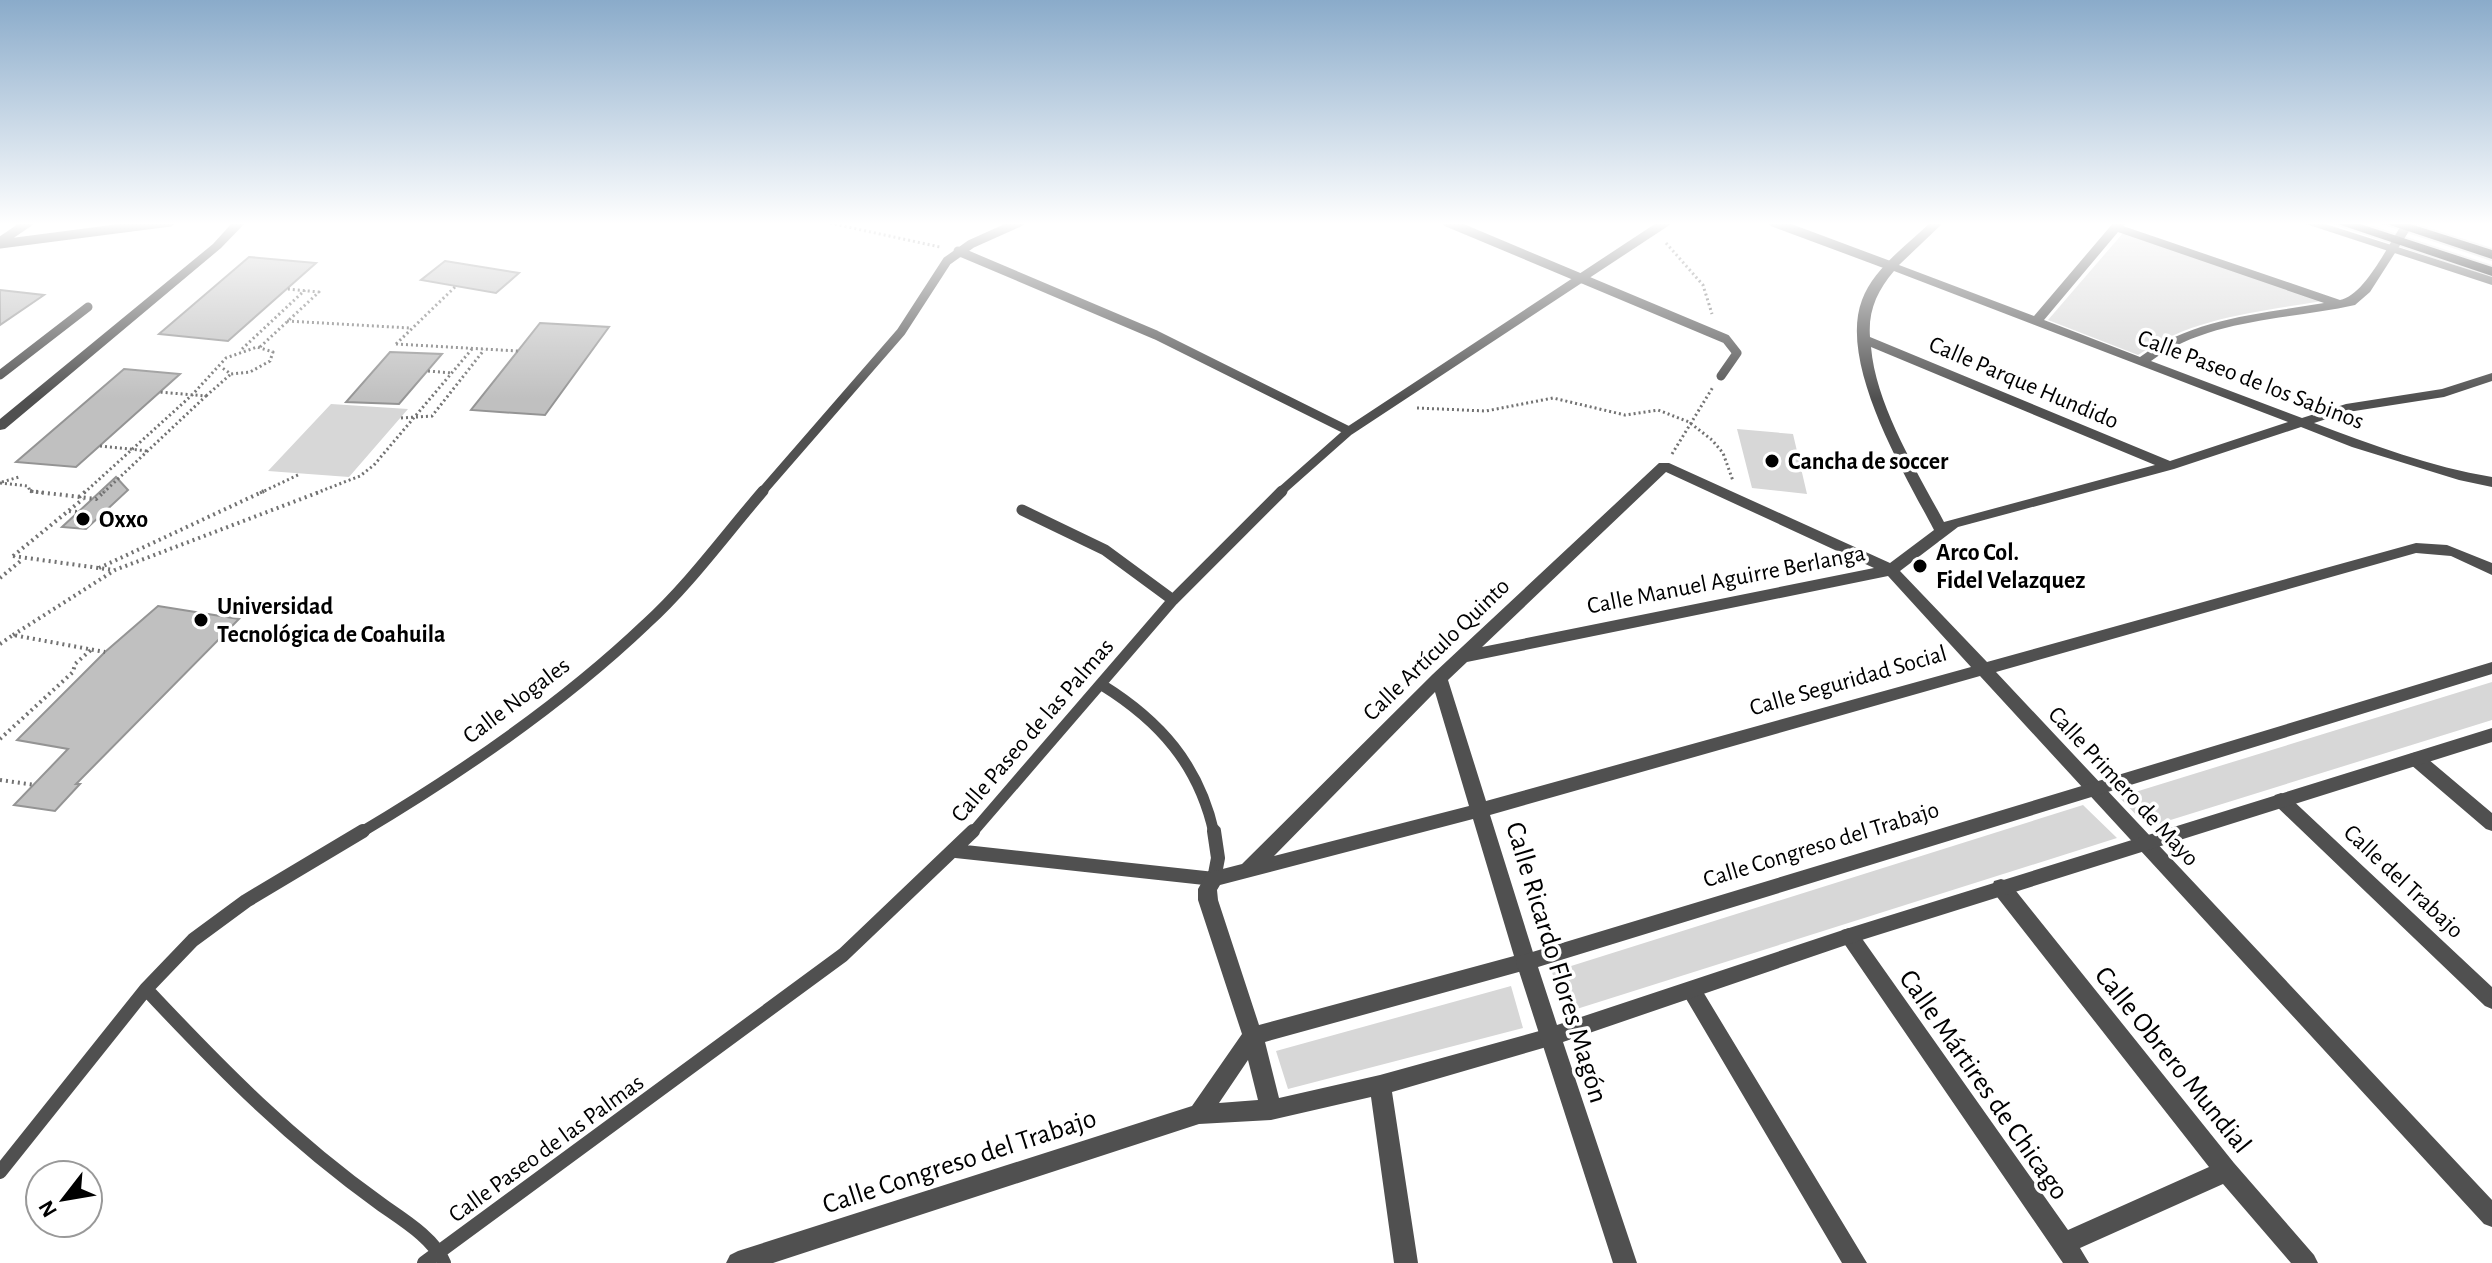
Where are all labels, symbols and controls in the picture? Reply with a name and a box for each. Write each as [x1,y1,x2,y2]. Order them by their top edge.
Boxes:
street label: Calle Paseo de los Sabinos [2134,326,2367,434]
street label: Calle Parque Hundido [1925,332,2122,434]
place label: Cancha de soccer [1788,450,1949,474]
marker: Cancha de soccer [1763,452,1781,470]
place label: Oxxo [99,508,148,532]
marker: Oxxo [74,510,92,528]
street label: Calle Manuel Aguirre Berlanga [1585,541,1867,619]
place label: Arco Col. Fidel Velazquez [1936,541,2086,593]
marker: Arco Col. Fidel Velazquez [1911,557,1929,575]
street label: Calle Artículo Quinto [1359,574,1515,725]
place label: Universidad Tecnológica de Coahuila [217,595,446,647]
marker: Universidad Tecnológica de Coahuila [192,611,210,629]
street label: Calle Paseo de las Palmas [947,634,1119,827]
street label: Calle Seguridad Social [1747,641,1950,721]
street label: Calle Nogales [459,653,574,748]
street label: Calle Primero de Mayo [2043,702,2203,871]
street label: Calle Congreso del Trabajo [1701,798,1942,892]
street label: Calle Ricardo Flores Magón [1500,819,1612,1106]
street label: Calle del Trabajo [2339,820,2468,943]
street label: Calle Obrero Mundial [2089,962,2256,1159]
street label: Calle Mártires de Chicago [1893,965,2073,1205]
street label: Calle Paseo de las Palmas [445,1070,648,1227]
street label: Calle Congreso del Trabajo [819,1104,1100,1219]
north arrow [24,1159,104,1239]
text: N [34,1197,61,1221]

